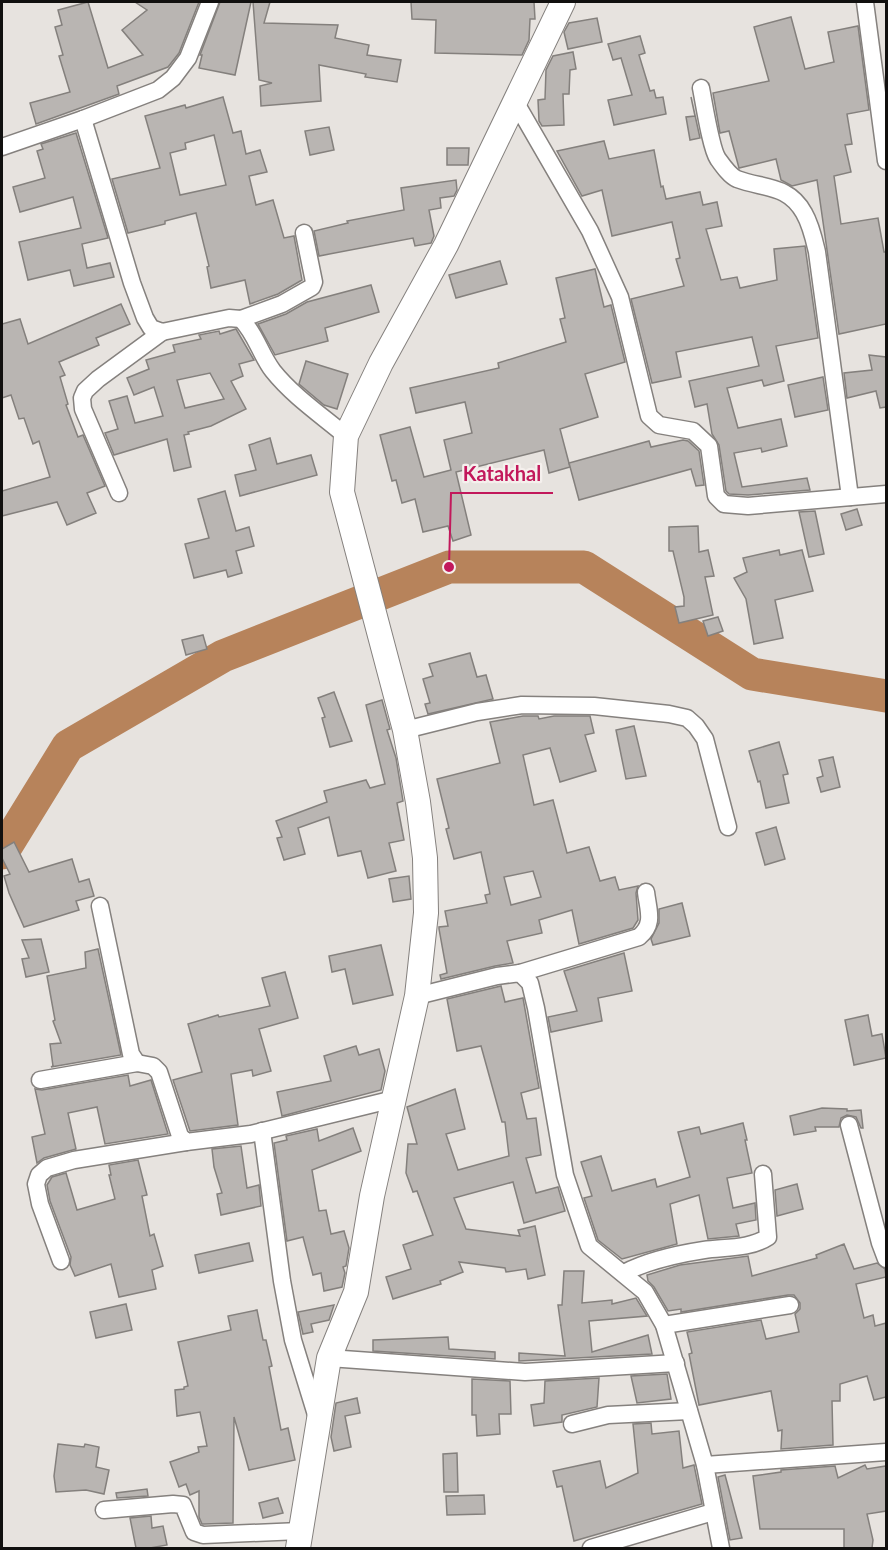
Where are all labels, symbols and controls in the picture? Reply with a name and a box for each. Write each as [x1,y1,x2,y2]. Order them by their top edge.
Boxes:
callout: Katakhal [451,455,553,493]
text: Katakhal [463,461,541,485]

